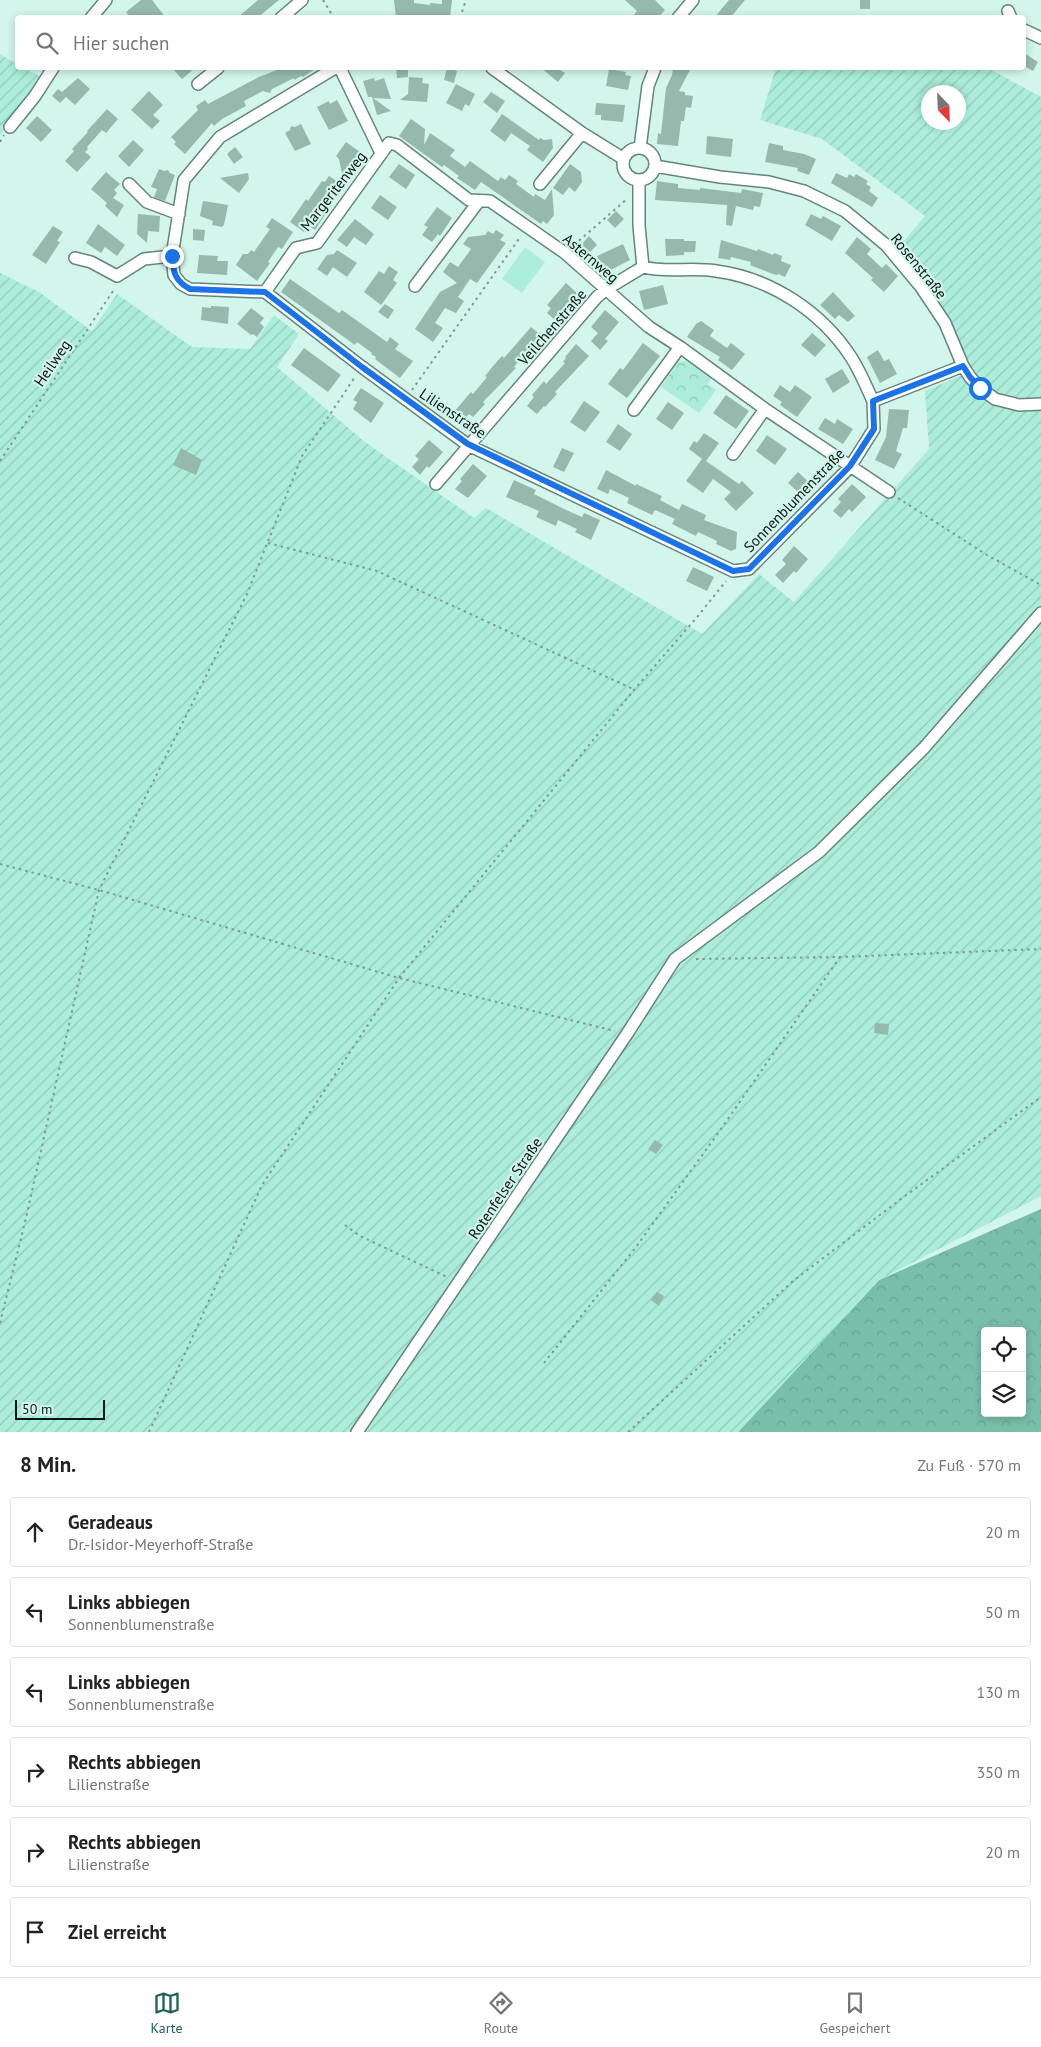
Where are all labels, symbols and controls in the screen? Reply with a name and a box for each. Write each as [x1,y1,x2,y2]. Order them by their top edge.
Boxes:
search box [15,15,1026,70]
icon: search [33,29,61,57]
text: Hier suchen [73,31,169,55]
north arrow [921,85,966,130]
street label: Margeritenweg [296,147,370,235]
street label: Asternweg [559,229,623,287]
street label: Rosenstraße [887,229,951,303]
route end [161,245,184,268]
street label: Veilchenstraße [513,285,590,370]
street label: Heilweg [29,336,75,390]
route start [969,377,992,400]
street label: Lilienstraße [416,384,490,442]
street label: Sonnenblumenstraße [739,444,849,556]
street label: Rotenfelser Straße [464,1133,546,1243]
map controls [981,1327,1026,1417]
button: locate [981,1327,1026,1372]
button: layers [981,1372,1026,1417]
scale bar [15,1397,105,1420]
text: 50 m [22,1400,52,1418]
text: 8 Min. [20,1451,76,1478]
text: Zu Fuß · 570 m [917,1455,1021,1475]
text: Geradeaus [68,1510,153,1534]
icon: ahead [21,1518,49,1546]
text: 20 m [985,1522,1020,1542]
text: Dr.-Isidor-Meyerhoff-Straße [68,1534,253,1554]
text: Links abbiegen [68,1590,190,1614]
icon: left [21,1598,49,1626]
text: 50 m [985,1602,1020,1622]
text: Sonnenblumenstraße [68,1614,214,1634]
text: Links abbiegen [68,1670,190,1694]
icon: left [21,1678,49,1706]
text: 130 m [977,1682,1020,1702]
text: Sonnenblumenstraße [68,1694,214,1714]
text: Rechts abbiegen [68,1750,201,1774]
icon: right [21,1758,49,1786]
text: 350 m [977,1762,1020,1782]
text: Lilienstraße [68,1774,150,1794]
text: Rechts abbiegen [68,1830,201,1854]
icon: right [21,1838,49,1866]
text: 20 m [985,1842,1020,1862]
text: Lilienstraße [68,1854,150,1874]
icon: arrive [21,1918,49,1946]
text: Ziel erreicht [68,1920,166,1944]
tab: Karte [151,1989,183,2037]
tab: Route [484,1989,518,2037]
tab: Gespeichert [819,1989,890,2037]

